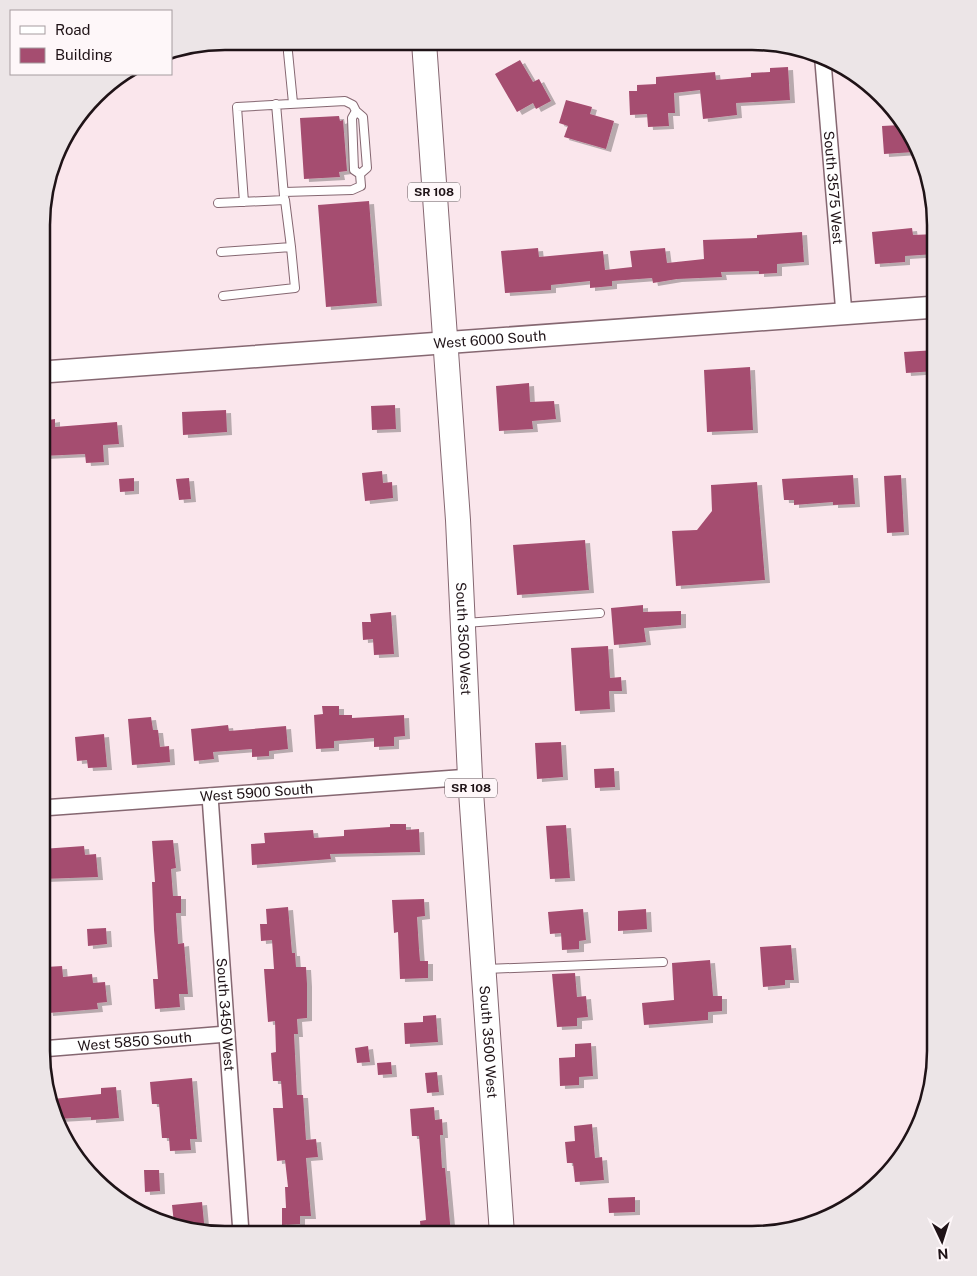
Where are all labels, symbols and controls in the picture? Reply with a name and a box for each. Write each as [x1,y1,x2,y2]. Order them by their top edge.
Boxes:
legend [10,10,172,75]
text: Road [55,21,91,38]
text: Building [55,46,113,63]
street label: South 3575 West [821,130,846,245]
road number: SR 108 [408,182,460,202]
street label: West 6000 South [433,327,547,352]
street label: South 3500 West [453,582,474,696]
road number: SR 108 [445,778,497,798]
street label: West 5900 South [199,780,314,805]
street label: South 3450 West [214,957,237,1072]
street label: South 3500 West [477,985,500,1099]
street label: West 5850 South [77,1029,192,1054]
north arrow [917,1216,967,1266]
text: N [937,1246,949,1262]

